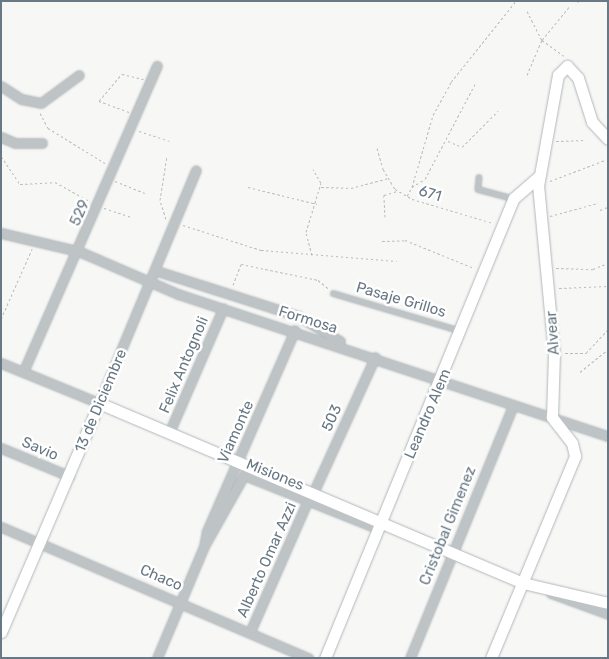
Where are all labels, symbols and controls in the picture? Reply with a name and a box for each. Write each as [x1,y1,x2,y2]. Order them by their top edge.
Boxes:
street label: 671 [417,182,443,206]
street label: 529 [66,197,94,229]
street label: Pasaje Grillos [354,279,448,321]
street label: Formosa [276,303,340,337]
street label: Alvear [542,310,564,356]
street label: Felix Antognoli [156,314,212,416]
street label: 13 de Diciembre [71,347,131,455]
street label: Leandro Alem [401,366,455,462]
street label: Viamonte [214,398,258,466]
street label: 503 [318,402,346,434]
street label: Savio [19,433,61,465]
street label: Misiones [244,455,306,495]
street label: Cristobal Gimenez [416,464,480,588]
street label: Alberto Omar Azzi [233,499,301,621]
street label: Chaco [137,561,185,595]

